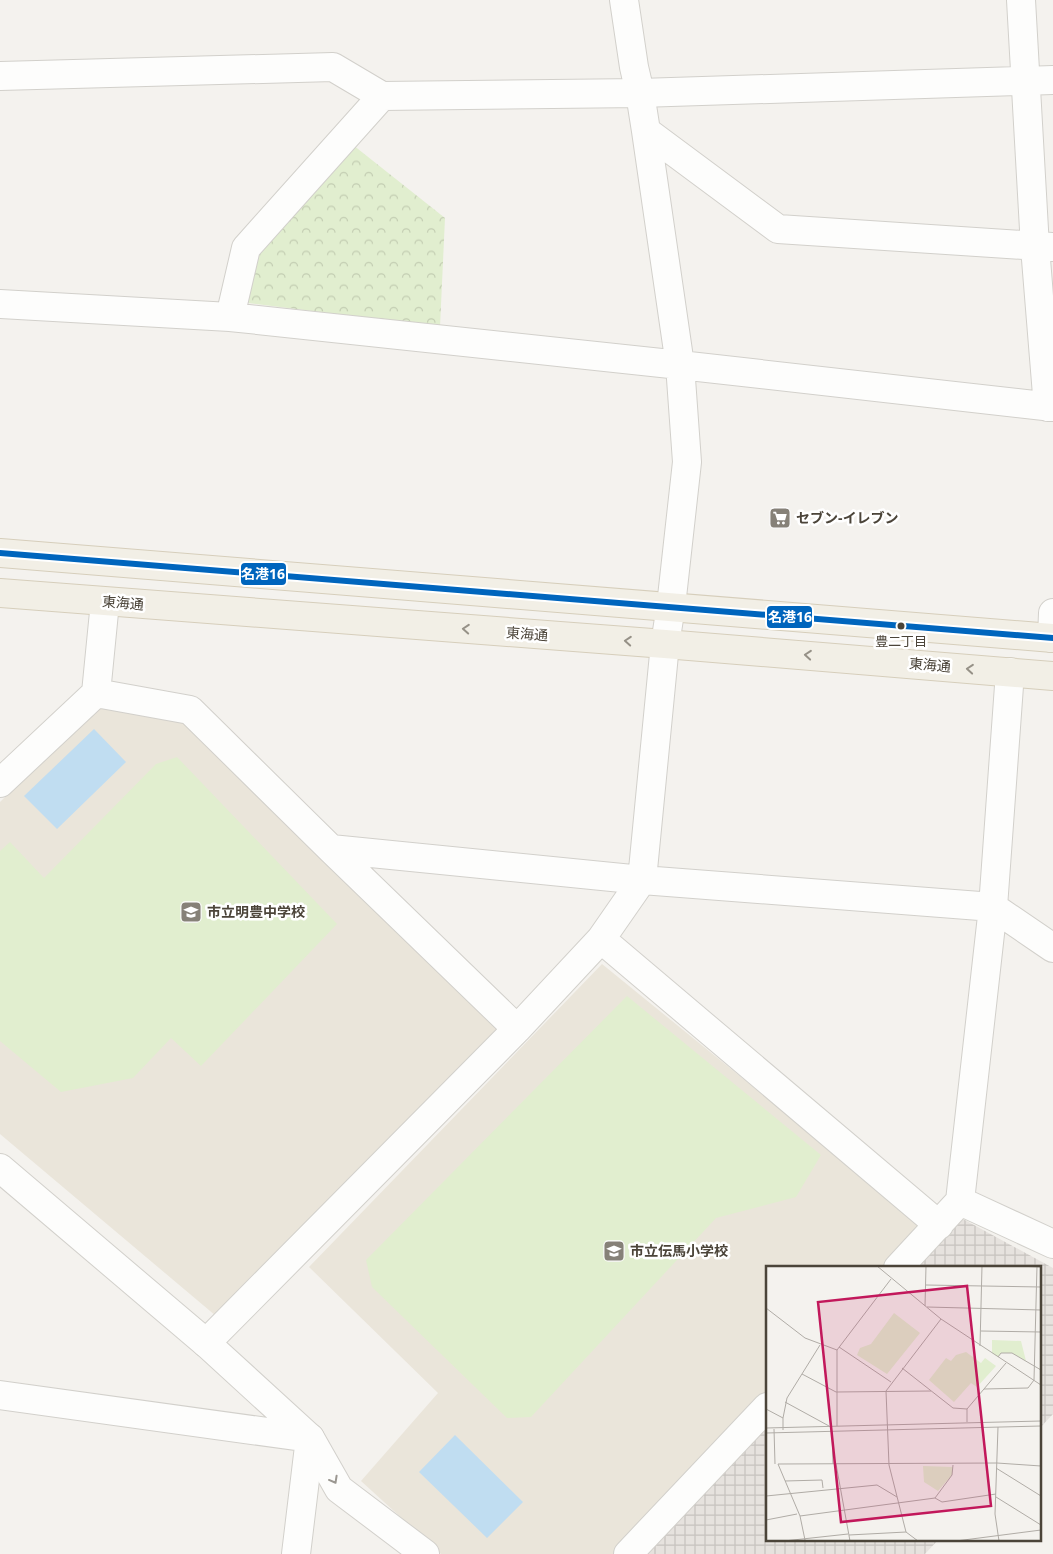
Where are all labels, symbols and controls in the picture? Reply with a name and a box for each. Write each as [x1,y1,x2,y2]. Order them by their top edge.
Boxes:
supermarket icon: セブン-イレブン [768,506,792,530]
place label: セブン-イレブン [796,508,899,527]
line badge: 名港16 [240,562,287,586]
text: 名港16 [241,564,285,583]
street label: 東海通 [101,591,145,614]
line badge: 名港16 [766,605,813,629]
text: 名港16 [768,607,812,626]
marker: 豊二丁目 [896,621,906,631]
street label: 東海通 [505,623,549,644]
one-way arrow [462,624,470,635]
place label: 豊二丁目 [875,632,927,650]
one-way arrow [624,636,632,647]
one-way arrow [803,650,811,661]
street label: 東海通 [908,653,952,676]
one-way arrow [965,663,973,674]
school or university icon: 市立明豊中学校 [179,900,203,924]
place label: 市立明豊中学校 [207,902,305,921]
school or university icon: 市立伝馬小学校 [602,1239,626,1263]
place label: 市立伝馬小学校 [630,1241,728,1260]
inset map [766,1266,1040,1542]
one-way arrow [328,1475,338,1484]

